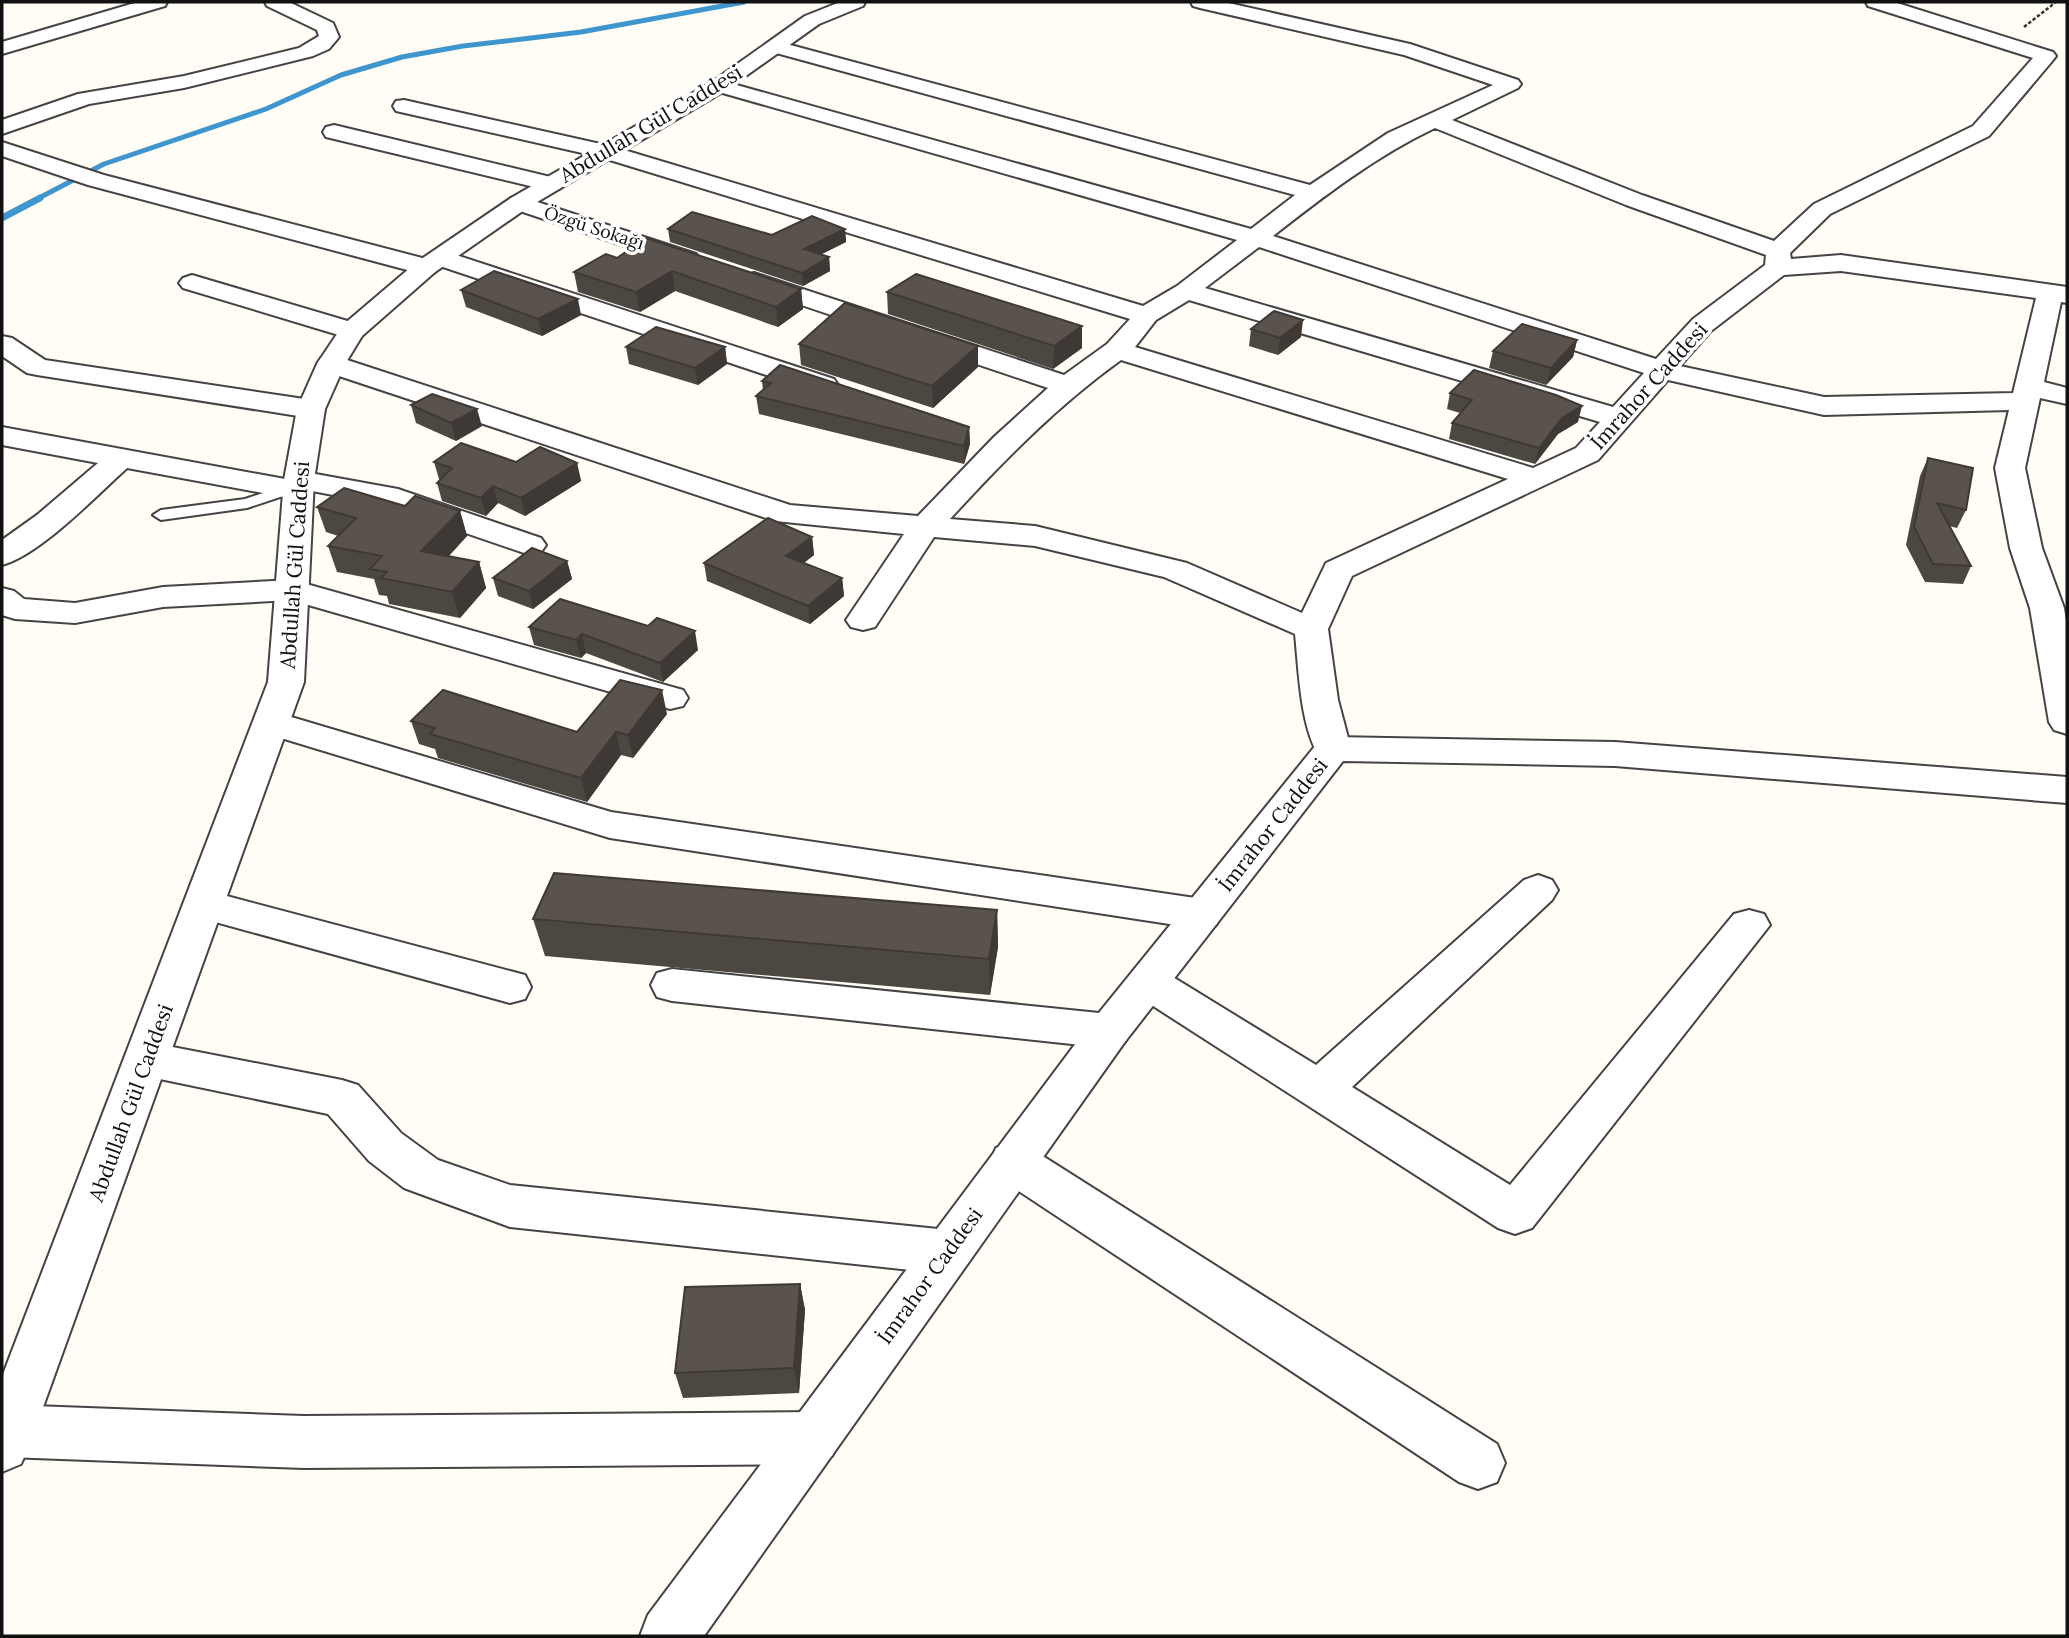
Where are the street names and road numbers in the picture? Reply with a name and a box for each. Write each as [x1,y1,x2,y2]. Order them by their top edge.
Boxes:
street label: Abdullah Gül Caddesi [554,58,747,189]
street label: Özgü Sokağı [541,201,647,255]
street label: İmrahor Caddesi [1584,316,1713,455]
street label: Abdullah Gül Caddesi [274,460,315,671]
street label: İmrahor Caddesi [1212,752,1333,897]
street label: Abdullah Gül Caddesi [82,1000,179,1206]
street label: İmrahor Caddesi [871,1202,988,1349]

